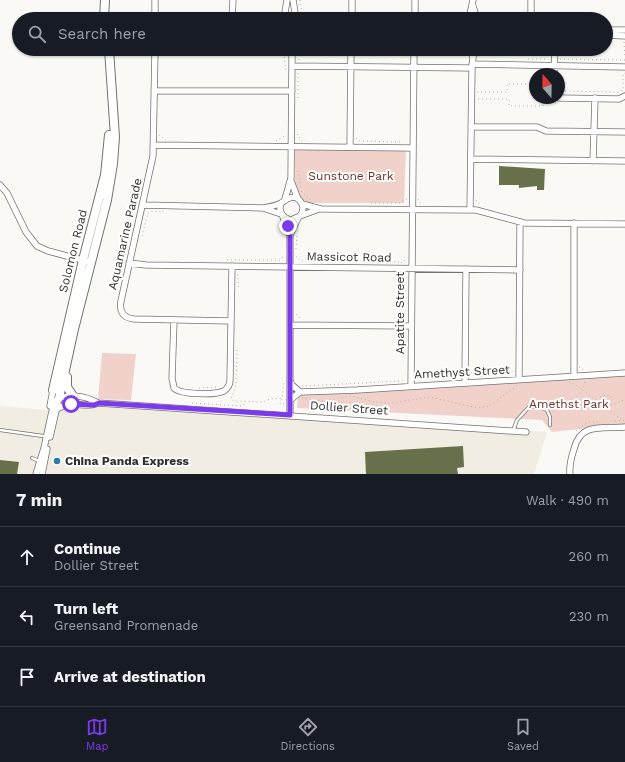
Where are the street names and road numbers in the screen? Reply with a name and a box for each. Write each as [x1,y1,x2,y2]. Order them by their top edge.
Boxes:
street label: Aquamarine Parade [105,177,145,291]
street label: Solomon Road [56,208,90,294]
street label: Massicot Road [306,249,392,265]
street label: Apatite Street [393,272,407,354]
street label: Amethyst Street [414,362,510,382]
street label: Dollier Street [310,398,388,418]

